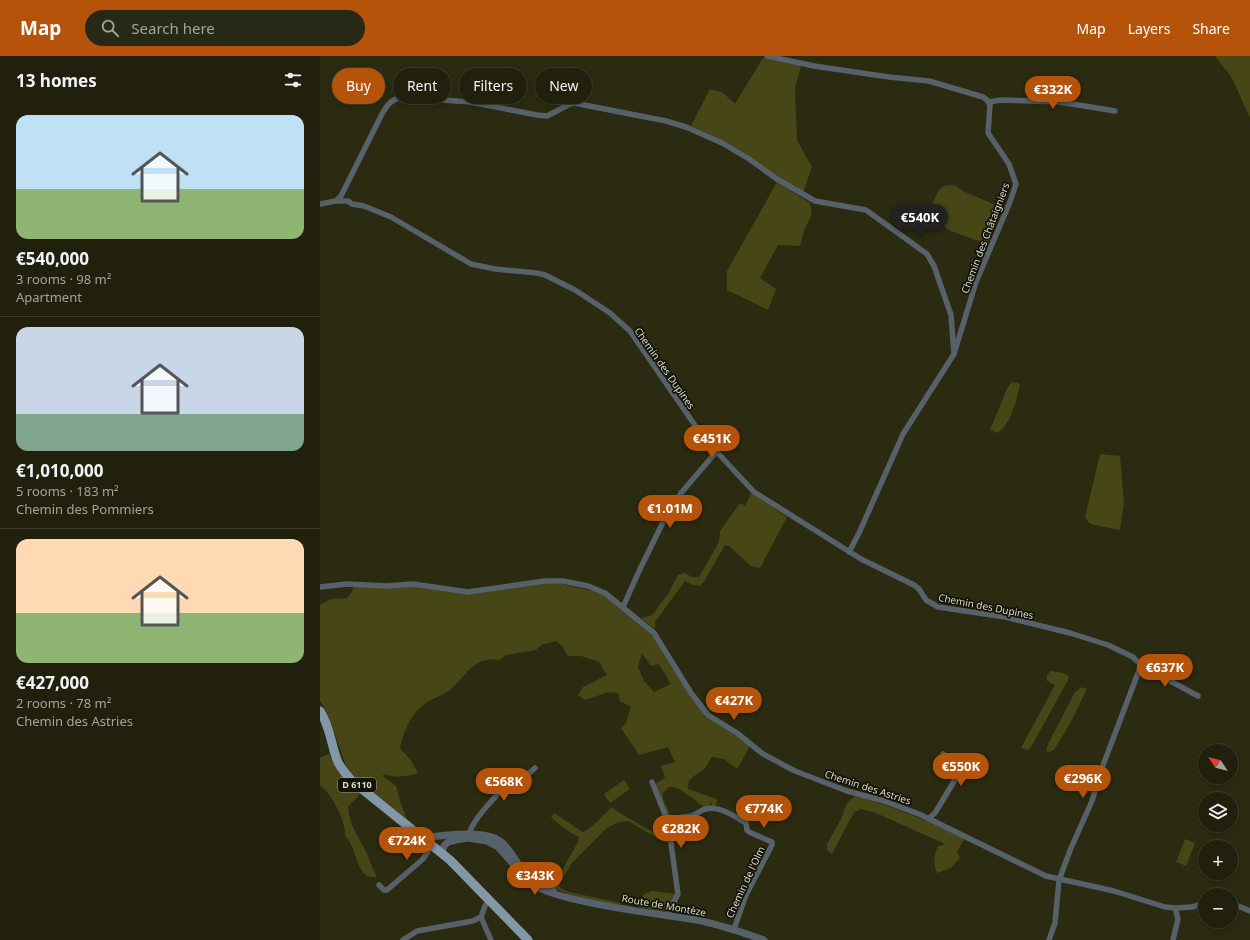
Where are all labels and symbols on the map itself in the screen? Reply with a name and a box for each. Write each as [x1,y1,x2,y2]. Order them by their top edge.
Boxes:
pin: €332K [1025,76,1081,110]
street label: Chemin des Châtaigniers [957,180,1013,295]
pin: €540K [892,204,948,238]
street label: Chemin des Dupines [631,324,699,412]
pin: €451K [684,425,740,459]
pin: €1.01M [637,495,703,529]
street label: Chemin des Dupines [937,590,1035,622]
pin: €637K [1137,654,1193,688]
pin: €427K [706,687,762,721]
north arrow [1198,744,1238,784]
pin: €550K [933,753,989,787]
pin: €296K [1055,765,1111,799]
street label: Chemin des Astries [823,766,913,808]
pin: €568K [476,768,532,802]
road number: D 6110 [338,778,376,792]
pin: €774K [736,795,792,829]
pin: €282K [653,815,709,849]
pin: €724K [379,827,435,861]
street label: Chemin de l'Olm [722,844,768,920]
pin: €343K [507,862,563,896]
street label: Route de Montèze [621,891,708,919]

